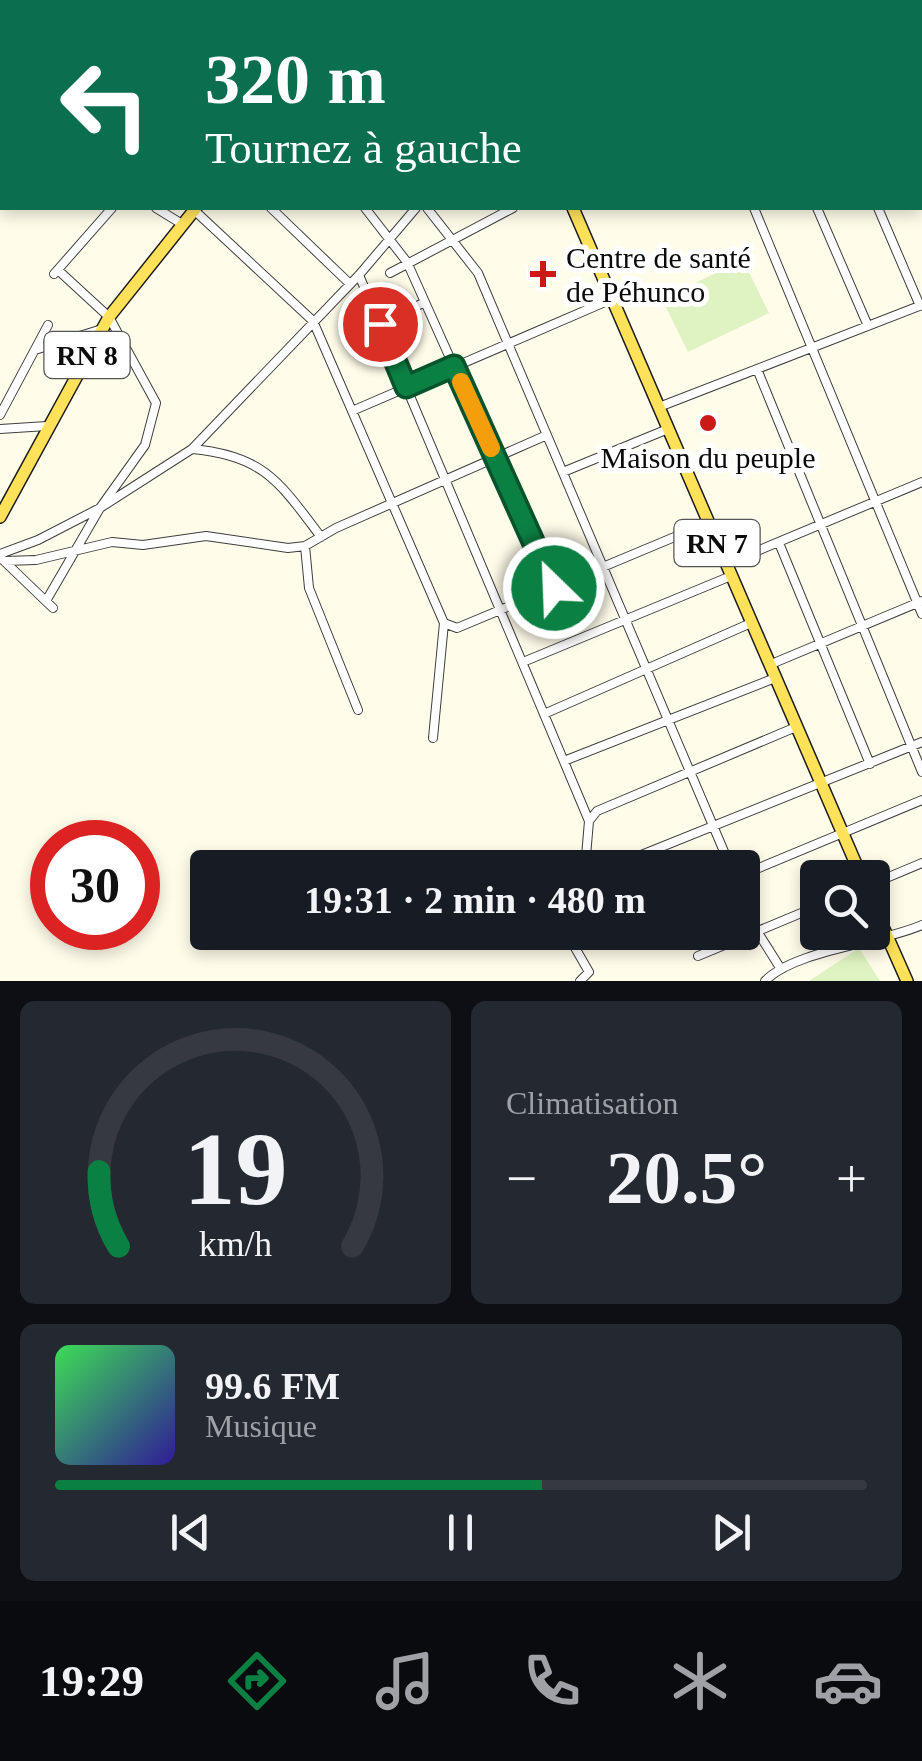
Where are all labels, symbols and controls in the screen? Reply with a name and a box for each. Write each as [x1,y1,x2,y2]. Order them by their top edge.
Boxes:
icon: left [40,40,170,170]
text: 320 m [205,41,386,118]
text: Tournez à gauche [205,123,522,173]
place label: Centre de santé de Péhunco [566,241,751,308]
marker: Centre de santé de Péhunco [530,261,556,287]
pin [338,282,423,367]
icon: arrive [353,297,408,352]
road number: RN 8 [44,332,130,378]
marker: Maison du peuple [697,412,719,434]
place label: Maison du peuple [601,441,815,474]
road number: RN 7 [674,520,760,566]
position arrow [502,536,606,640]
speed limit sign: 30 [30,820,160,950]
map controls [800,860,890,950]
button: search [800,860,890,950]
text: 19:31 · 2 min · 480 m [304,879,646,921]
text: Climatisation [506,1085,678,1121]
text: 19 [184,1111,288,1226]
text: 20.5° [606,1136,767,1219]
text: − [506,1148,537,1209]
text: + [836,1148,867,1209]
text: km/h [199,1224,272,1264]
text: 99.6 FM [205,1365,340,1407]
text: Musique [205,1408,317,1444]
icon: previous [163,1505,218,1560]
icon: pause [433,1505,488,1560]
icon: next [704,1505,759,1560]
icon: directions [222,1646,292,1716]
icon: music [370,1646,440,1716]
icon: phone [517,1646,587,1716]
icon: climate [665,1646,735,1716]
icon: car [813,1646,883,1716]
text: 19:29 [39,1656,144,1706]

